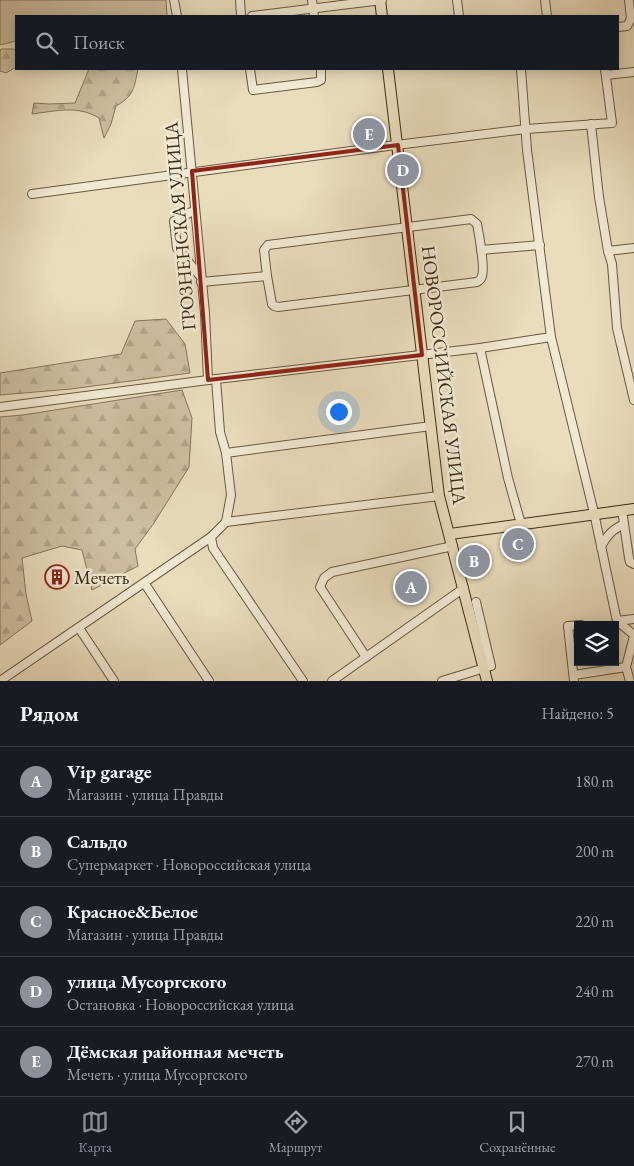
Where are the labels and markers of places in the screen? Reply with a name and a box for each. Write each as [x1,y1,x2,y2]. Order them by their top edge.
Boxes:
pin: E [353,115,385,153]
pin: D [387,151,419,189]
pin: C [502,525,534,563]
pin: B [458,542,490,580]
building icon: Мечеть [44,564,70,590]
place label: Мечеть [74,565,130,590]
pin: A [395,568,427,606]

